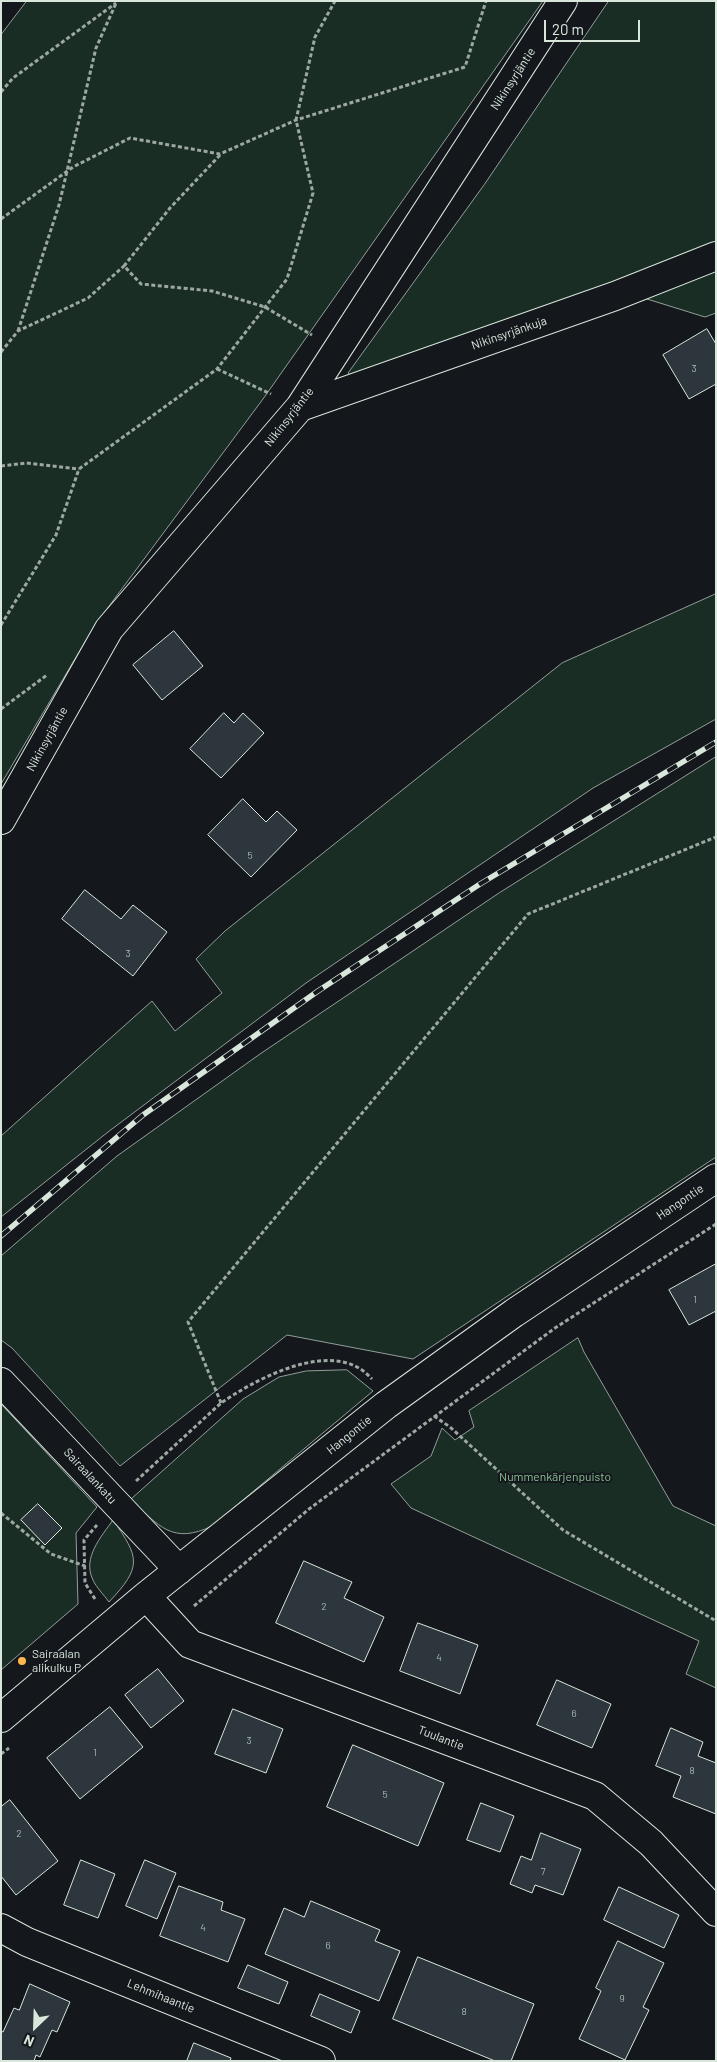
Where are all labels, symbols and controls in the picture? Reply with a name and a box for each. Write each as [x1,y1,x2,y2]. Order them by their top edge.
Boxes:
scale bar [547,10,643,42]
text: 20 m [552,20,584,38]
street label: Nikinsyrjäntie [488,45,538,113]
street label: Nikinsyrjänkuja [469,313,549,353]
house number: 3 [691,363,697,375]
street label: Nikinsyrjäntie [261,384,317,450]
street label: Nikinsyrjäntie [23,704,71,774]
house number: 5 [247,850,253,862]
house number: 3 [125,948,131,960]
street label: Hangontie [654,1181,706,1223]
house number: 1 [693,1294,697,1306]
street label: Hangontie [324,1413,374,1457]
street label: Sairaalankatu [61,1445,119,1507]
park label: Nummenkärjenpuisto [499,1470,611,1484]
house number: 2 [321,1601,327,1613]
place label: Sairaalan alikulku P [32,1647,81,1675]
house number: 4 [436,1652,442,1664]
marker: Sairaalan alikulku P [16,1655,28,1667]
house number: 6 [571,1708,577,1720]
street label: Tuulantie [416,1723,466,1753]
house number: 3 [246,1735,252,1747]
house number: 1 [93,1747,97,1759]
house number: 8 [689,1765,695,1777]
house number: 5 [382,1789,388,1801]
house number: 2 [16,1828,22,1840]
house number: 7 [541,1866,545,1878]
house number: 4 [200,1922,206,1934]
house number: 6 [325,1940,331,1952]
street label: Lehmihaantie [125,1976,197,2016]
house number: 9 [619,1993,625,2005]
north arrow [10,2002,60,2052]
house number: 8 [461,2006,467,2018]
text: N [21,2032,36,2051]

